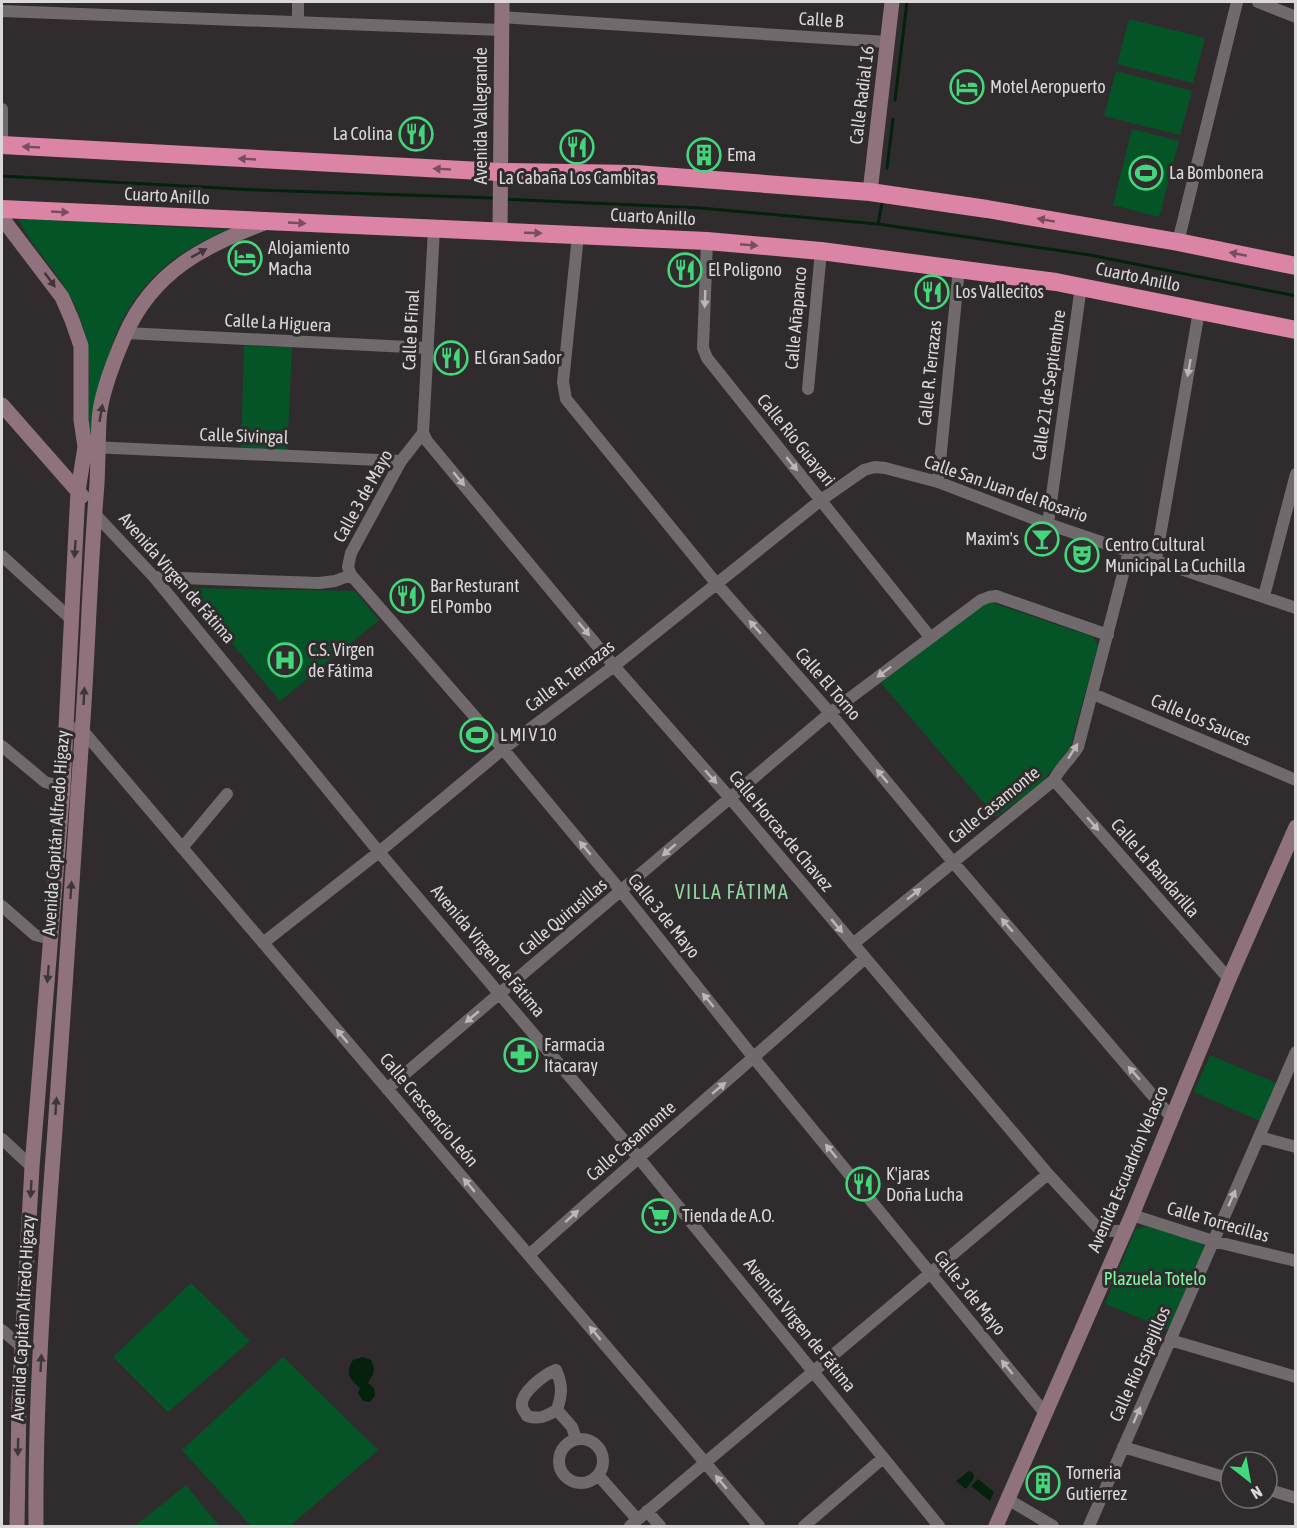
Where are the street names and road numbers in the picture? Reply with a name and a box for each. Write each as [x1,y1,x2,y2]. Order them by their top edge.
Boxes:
street label: Calle B [798,7,845,32]
street label: Calle Radial 16 [845,45,878,145]
street label: Avenida Vallegrande [470,47,491,185]
street label: Cuarto Anillo [124,183,210,208]
street label: Cuarto Anillo [610,204,696,229]
street label: Cuarto Anillo [1094,257,1182,296]
street label: Calle Añapanco [781,266,810,370]
street label: Calle B Final [398,289,423,371]
street label: Calle 21 de Septiembre [1028,308,1069,462]
street label: Calle La Higuera [224,309,332,336]
street label: Calle R. Terrazas [914,319,945,427]
street label: Calle Río Guayari [753,389,840,490]
street label: Calle Sivingal [199,423,289,448]
street label: Calle 3 de Mayo [328,446,397,546]
street label: Calle San Juan del Rosario [922,451,1091,526]
street label: Avenida Virgen de Fátima [115,508,240,647]
street label: Calle R. Terrazas [521,635,618,716]
street label: Calle El Torno [791,643,866,724]
street label: Calle Los Sauces [1148,689,1254,750]
street label: Avenida Capitán Alfredo Higazy [38,729,73,936]
street label: Calle Casamonte [944,762,1043,848]
street label: Calle Horcas de Chavez [725,766,838,896]
street label: Calle La Bandarilla [1107,814,1204,921]
street label: Calle 3 de Mayo [624,869,705,962]
street label: Calle Quirusillas [514,874,611,960]
street label: Avenida Virgen de Fátima [427,880,550,1021]
street label: Calle Crescencio León [376,1049,483,1171]
street label: Avenida Escuadrón Velasco [1083,1082,1172,1255]
street label: Calle Casamonte [582,1096,679,1185]
street label: Calle Torrecillas [1165,1197,1272,1246]
street label: Avenida Capitán Alfredo Higazy [7,1215,38,1421]
street label: Calle 3 de Mayo [930,1246,1011,1339]
street label: Avenida Virgen de Fátima [740,1254,861,1396]
street label: Calle Río Espejillos [1105,1303,1174,1425]

